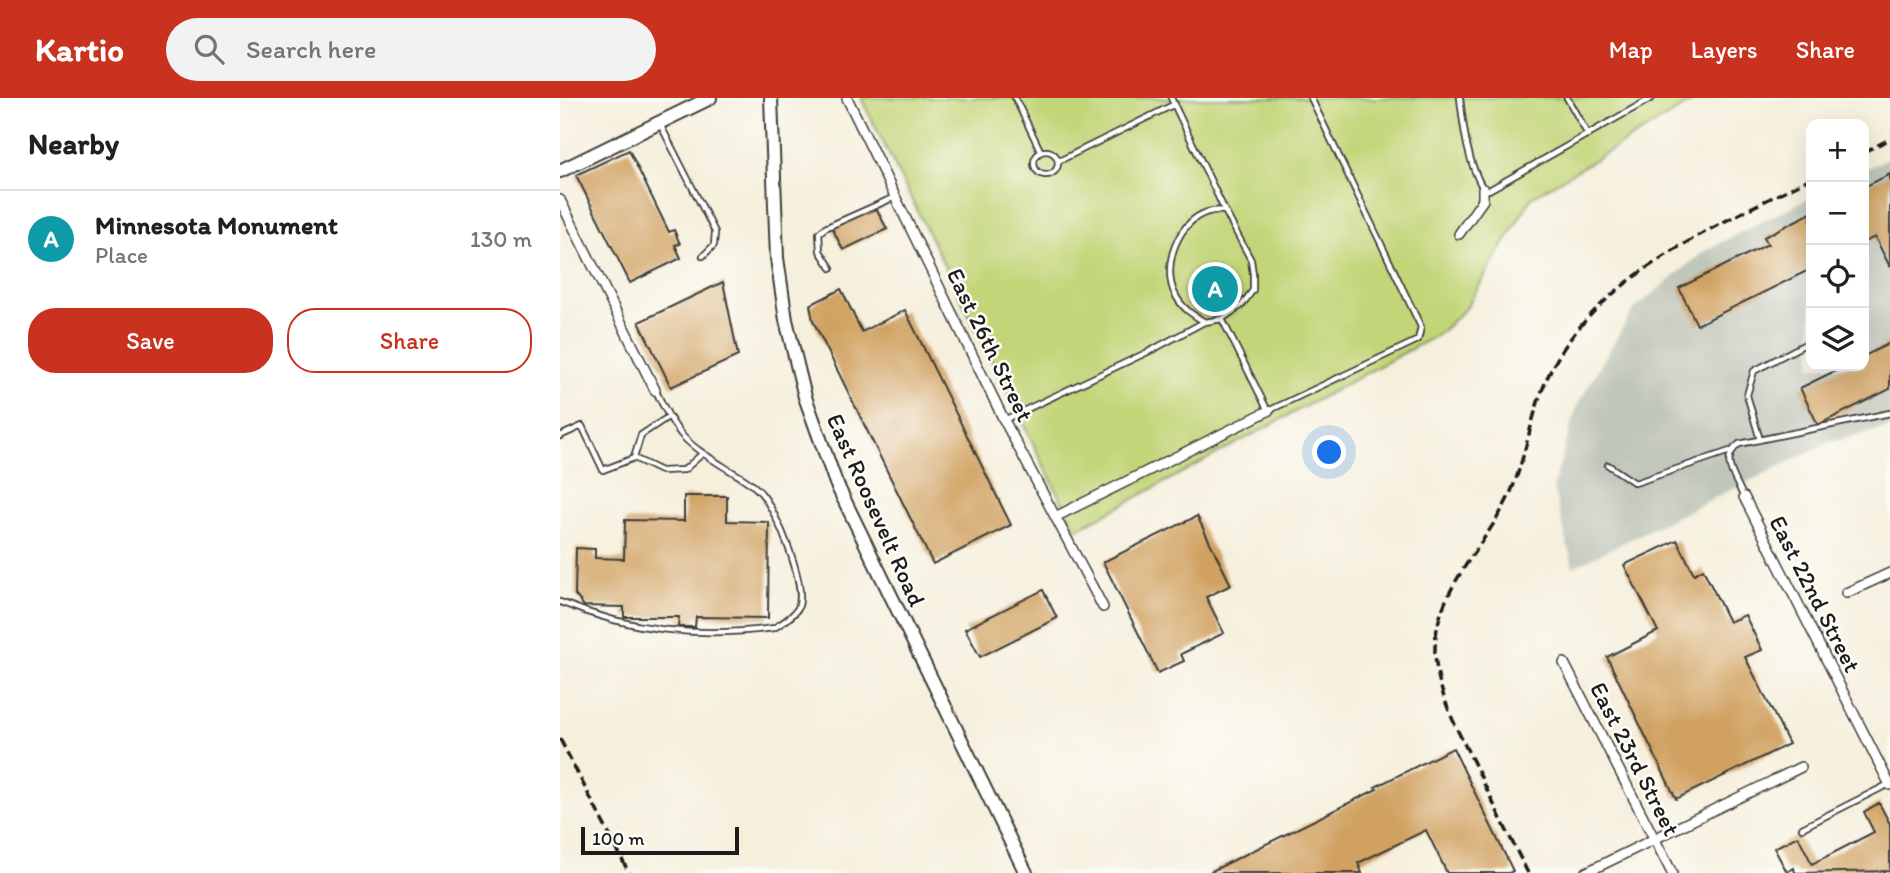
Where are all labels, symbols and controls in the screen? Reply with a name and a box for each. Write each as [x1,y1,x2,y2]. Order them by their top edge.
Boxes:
search box [166,18,656,81]
text: Kartio [35,30,124,69]
icon: search [190,30,228,68]
text: Search here [246,33,376,65]
text: Map [1609,35,1653,64]
text: Layers [1691,35,1758,64]
text: Share [1796,35,1855,64]
map controls [1806,119,1869,371]
button: + [1806,119,1869,182]
text: Nearby [28,125,119,162]
button: − [1806,182,1869,245]
text: Minnesota Monument [95,209,338,241]
text: A [44,225,58,253]
text: 130 m [470,225,532,253]
text: Place [95,241,148,269]
button: locate [1806,245,1869,308]
street label: East 26th Street [941,263,1040,426]
pin: A [1192,263,1238,315]
button: Save [28,308,273,373]
button: Share [287,308,532,373]
button: layers [1806,308,1869,371]
street label: East Roosevelt Road [821,409,932,611]
your location [1312,435,1346,469]
street label: East 22nd Street [1763,510,1867,677]
street label: East 23rd Street [1584,677,1687,840]
scale bar [581,824,738,856]
text: 100 m [592,827,644,850]

